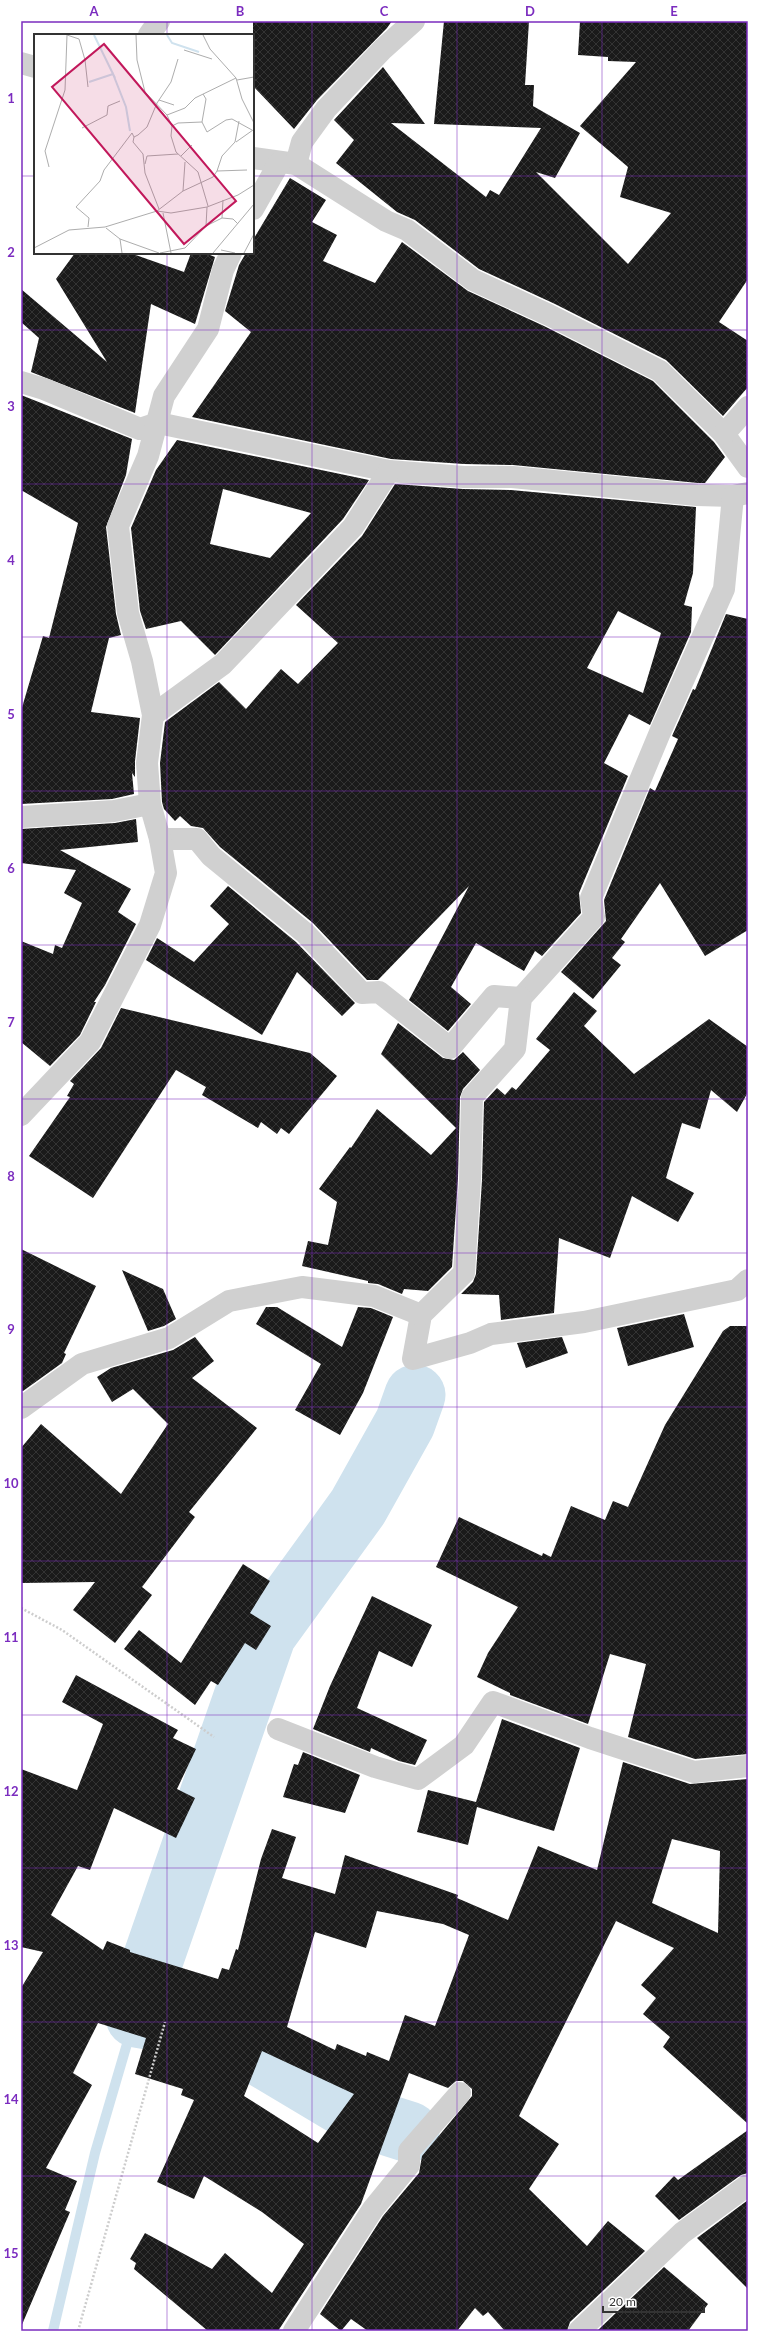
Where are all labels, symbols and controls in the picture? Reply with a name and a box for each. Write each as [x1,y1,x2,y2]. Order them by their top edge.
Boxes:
text: A [88,3,99,19]
text: B [236,3,245,19]
text: C [380,3,389,19]
text: D [525,3,535,19]
text: E [670,3,678,19]
inset map [34,34,254,254]
text: 1 [7,90,15,106]
text: 2 [7,244,15,260]
text: 3 [7,398,15,414]
text: 4 [7,552,15,568]
text: 5 [7,706,15,722]
text: 6 [7,860,15,876]
text: 7 [7,1014,15,1030]
text: 8 [7,1168,15,1184]
text: 9 [7,1321,15,1337]
text: 10 [3,1475,19,1491]
text: 11 [3,1629,19,1645]
text: 12 [3,1783,19,1799]
text: 13 [3,1937,19,1953]
text: 14 [3,2091,19,2107]
text: 15 [3,2245,19,2261]
scale bar [603,2288,704,2314]
text: 20 m [609,2294,636,2309]

